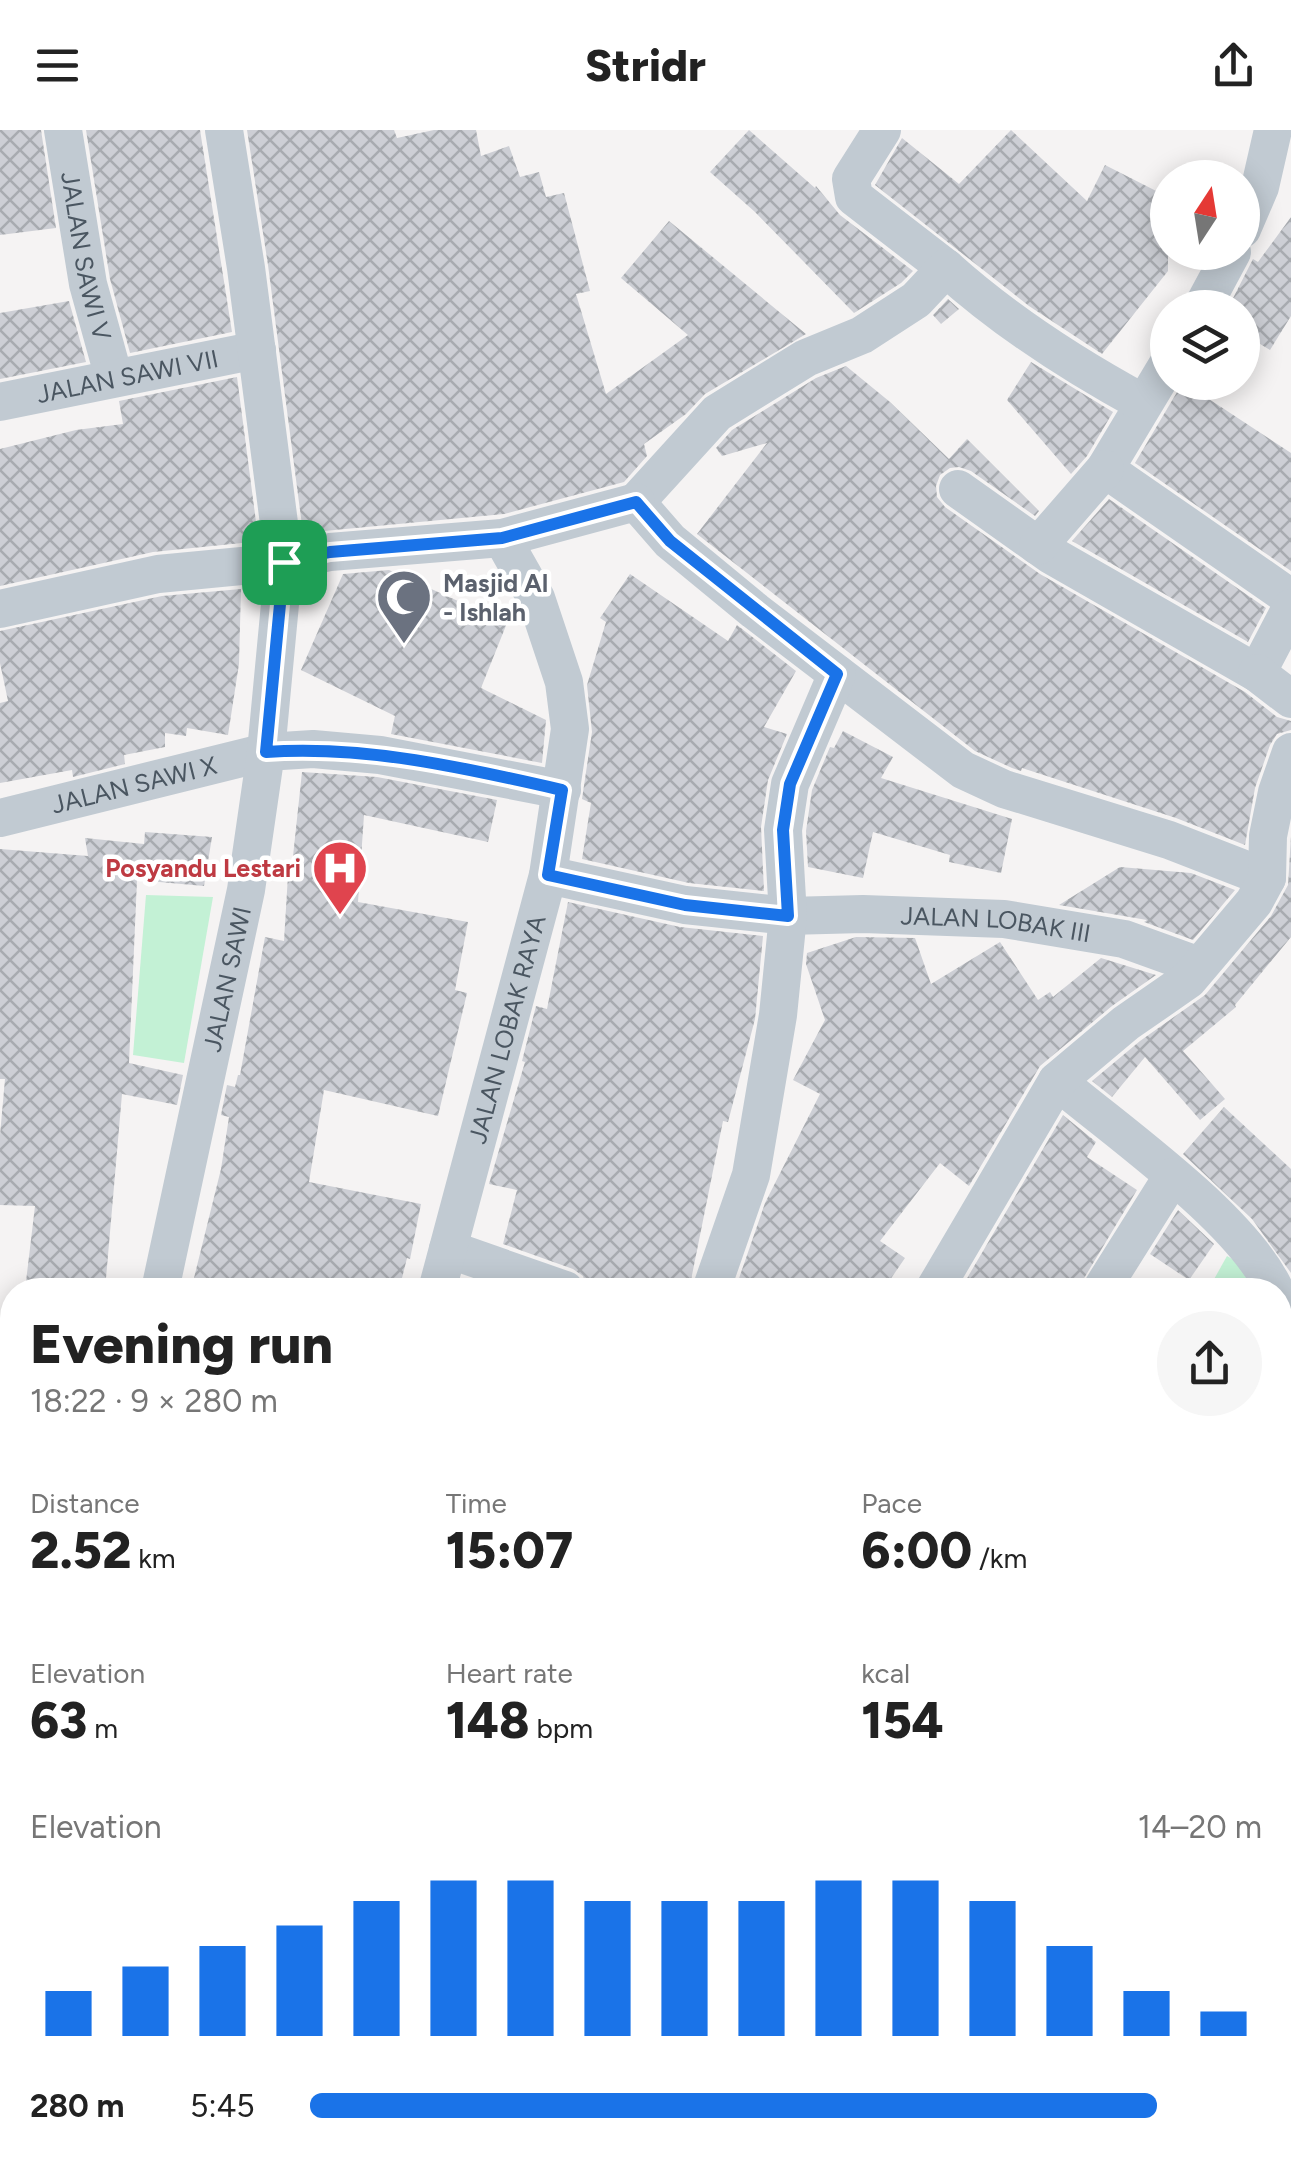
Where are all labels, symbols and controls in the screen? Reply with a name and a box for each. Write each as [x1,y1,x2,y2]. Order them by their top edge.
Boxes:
icon: menu [30,38,85,93]
text: Stridr [585,38,706,92]
icon: share [1206,38,1261,93]
north arrow [1150,160,1260,270]
map controls [1150,160,1260,400]
street label: JALAN SAWI V [55,170,118,344]
button: layers [1150,290,1260,400]
street label: JALAN SAWI VII [34,343,221,409]
pin [242,520,327,605]
icon: arrive [257,535,312,590]
mosque icon: Masjid Al - Ishlah [374,567,434,646]
place label: Masjid Al - Ishlah [443,568,548,627]
street label: JALAN SAWI X [48,750,220,820]
hospital icon: Posyandu Lestari [310,838,370,917]
place label: Posyandu Lestari [105,853,301,883]
street label: JALAN LOBAK III [900,900,1093,948]
street label: JALAN SAWI [197,904,257,1054]
street label: JALAN LOBAK RAYA [462,912,552,1147]
text: Evening run [30,1311,333,1377]
button: share [1157,1311,1262,1416]
text: 18:22 · 9 × 280 m [30,1382,278,1420]
text: Distance [30,1486,140,1520]
text: Time [446,1486,507,1520]
text: Pace [861,1486,922,1520]
text: 2.52 [30,1520,131,1581]
text: 15:07 [446,1520,573,1581]
text: 6:00 [861,1520,972,1581]
text: km [131,1541,176,1575]
text: /km [972,1541,1027,1575]
text: Elevation [30,1656,145,1690]
text: Heart rate [446,1656,573,1690]
text: kcal [861,1656,910,1690]
text: 63 [30,1690,87,1751]
text: 148 [446,1690,529,1751]
text: 154 [861,1690,944,1751]
text: m [87,1711,118,1745]
text: bpm [529,1711,593,1745]
text: Elevation [30,1808,162,1846]
text: 14–20 m [1138,1808,1262,1846]
text: 280 m [30,2087,124,2125]
text: 5:45 [190,2087,255,2125]

